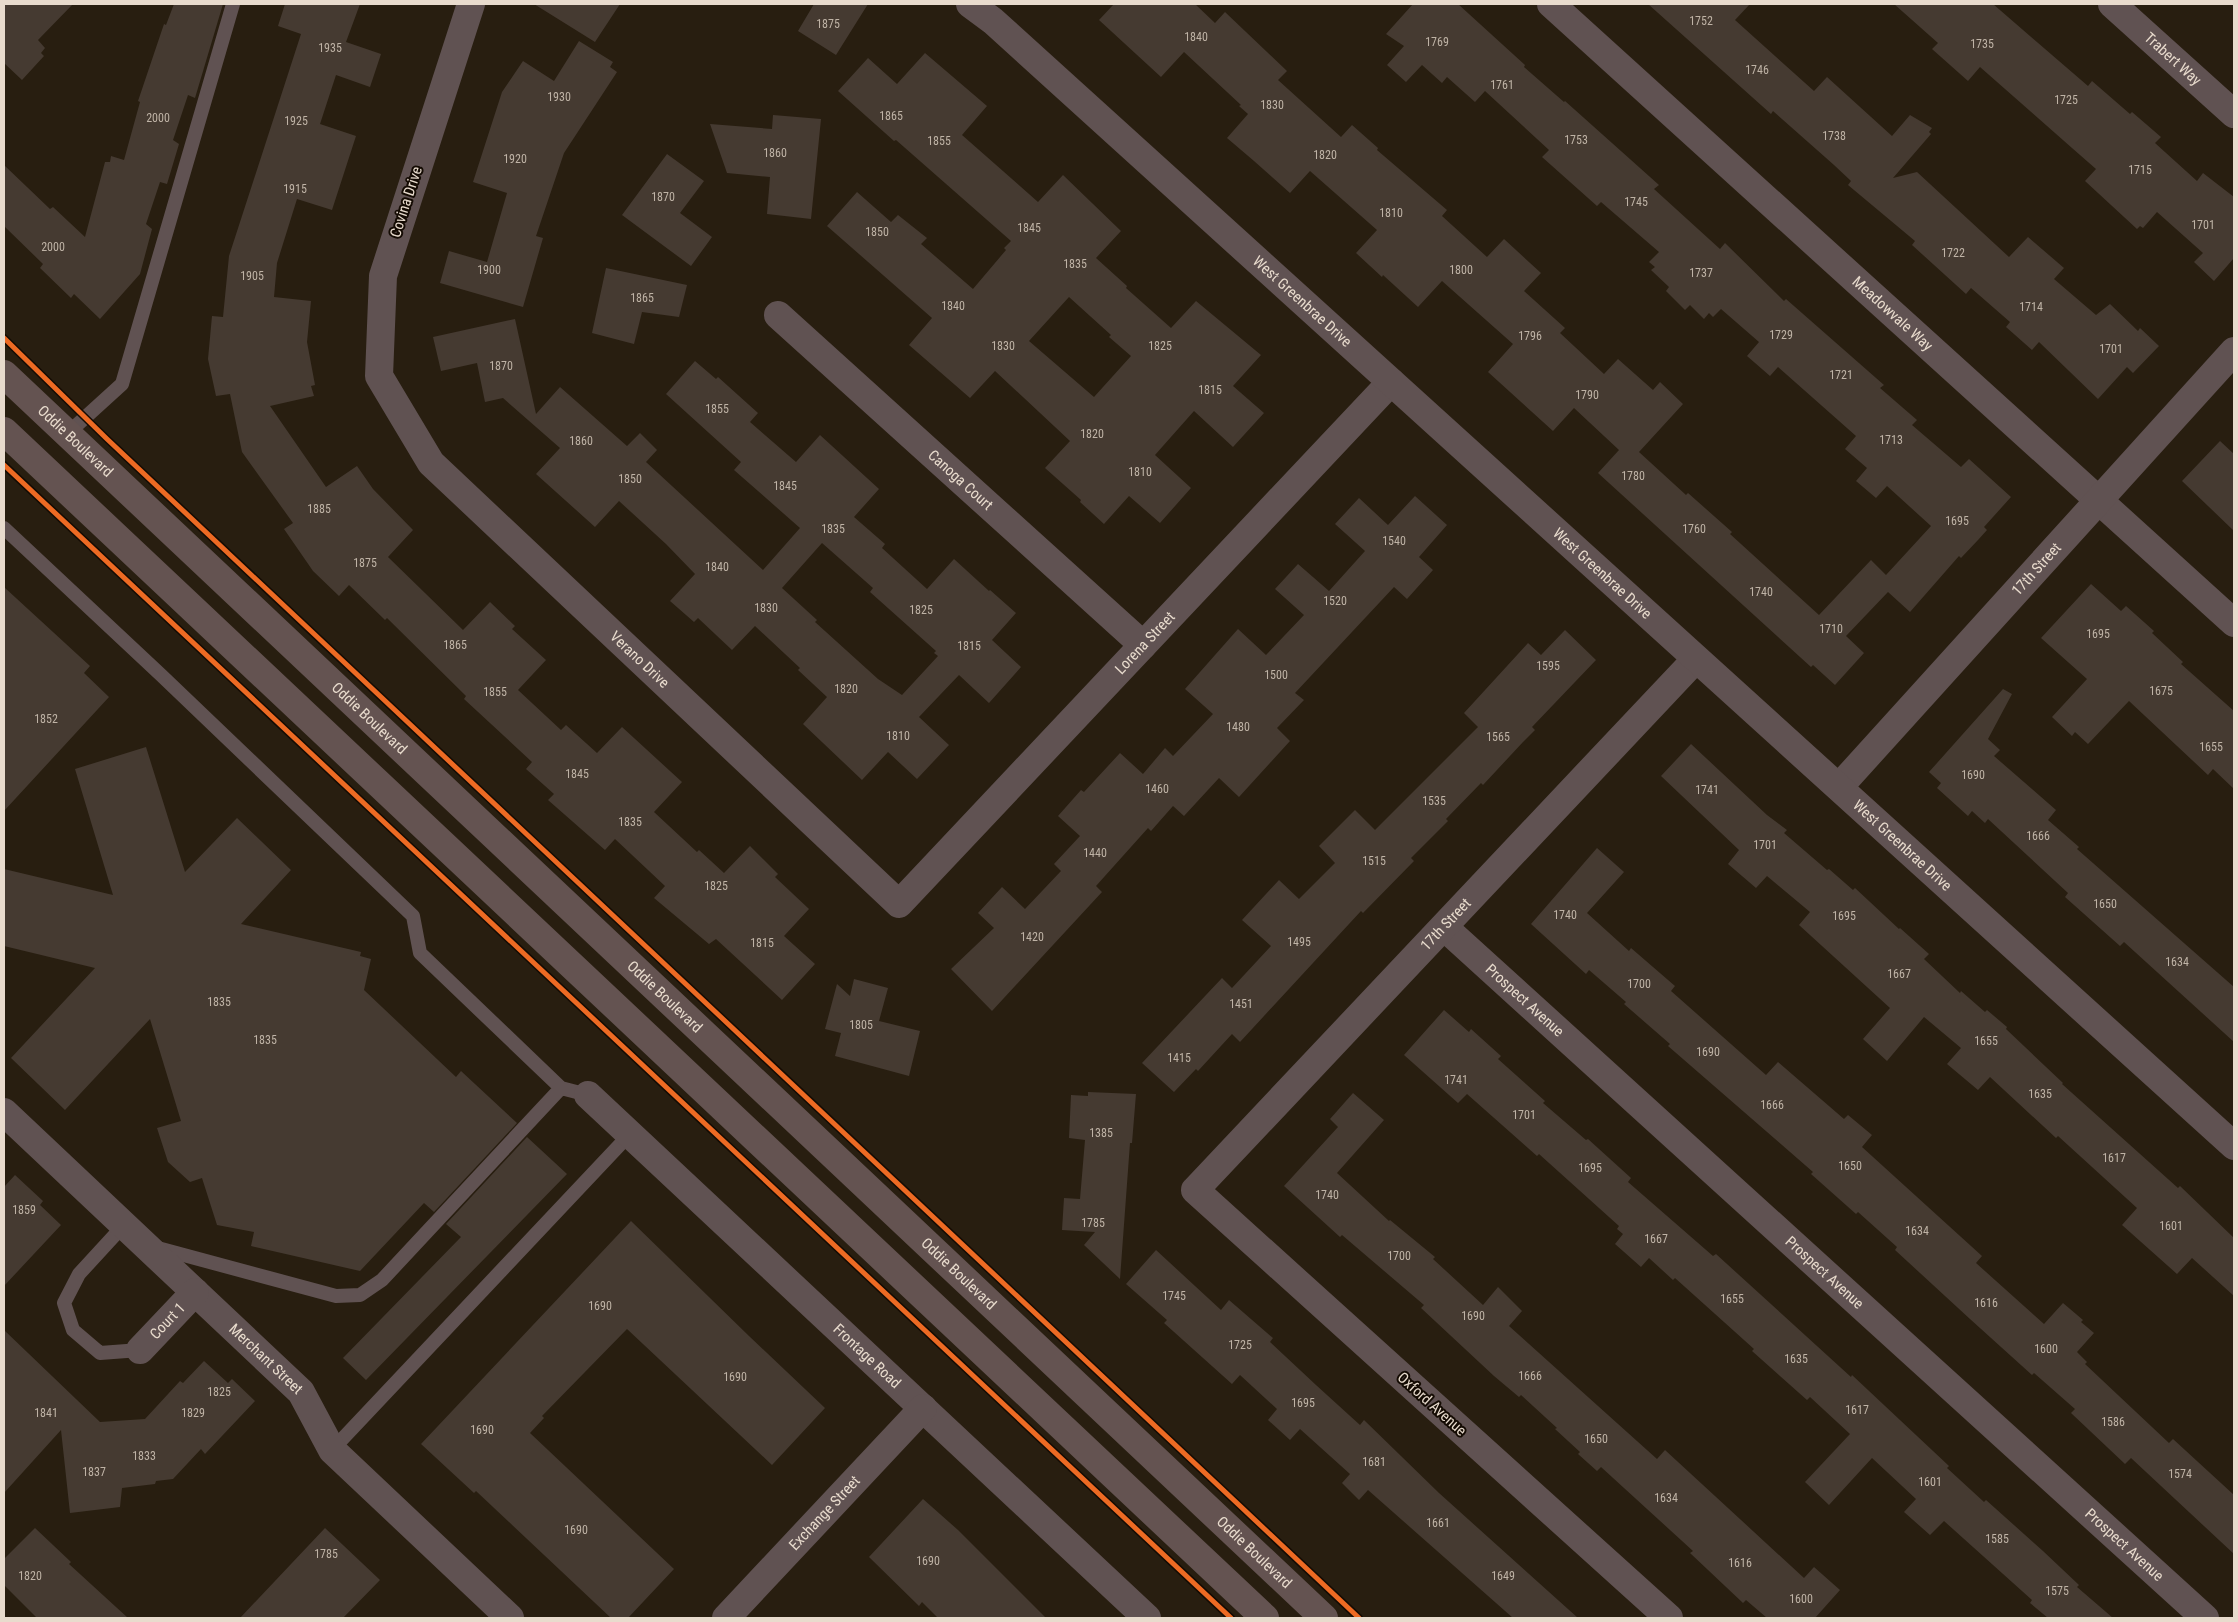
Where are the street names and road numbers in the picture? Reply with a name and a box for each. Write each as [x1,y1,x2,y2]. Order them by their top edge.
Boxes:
street label: Trabert Way [2141,29,2205,89]
street label: Covina Drive [386,164,426,240]
street label: West Greenbrae Drive [1249,252,1355,351]
street label: Meadowvale Way [1849,273,1937,355]
street label: Oddie Boulevard [34,402,117,481]
street label: Canoga Court [924,446,997,514]
street label: West Greenbrae Drive [1549,524,1655,623]
street label: 17th Street [2008,539,2065,599]
street label: Lorena Street [1111,608,1179,678]
street label: Verano Drive [606,627,673,692]
street label: Oddie Boulevard [328,679,411,758]
street label: West Greenbrae Drive [1849,796,1955,895]
street label: 17th Street [1417,894,1475,954]
street label: Oddie Boulevard [623,957,706,1036]
street label: Prospect Avenue [1482,960,1568,1040]
street label: Prospect Avenue [1782,1232,1867,1313]
street label: Oddie Boulevard [917,1234,1000,1314]
street label: Court 1 [146,1299,189,1343]
street label: Merchant Street [225,1320,307,1398]
street label: Frontage Road [829,1320,904,1392]
street label: Oxford Avenue [1394,1368,1470,1440]
street label: Exchange Street [785,1472,864,1554]
street label: Prospect Avenue [2081,1505,2167,1585]
street label: Oddie Boulevard [1213,1513,1296,1592]

